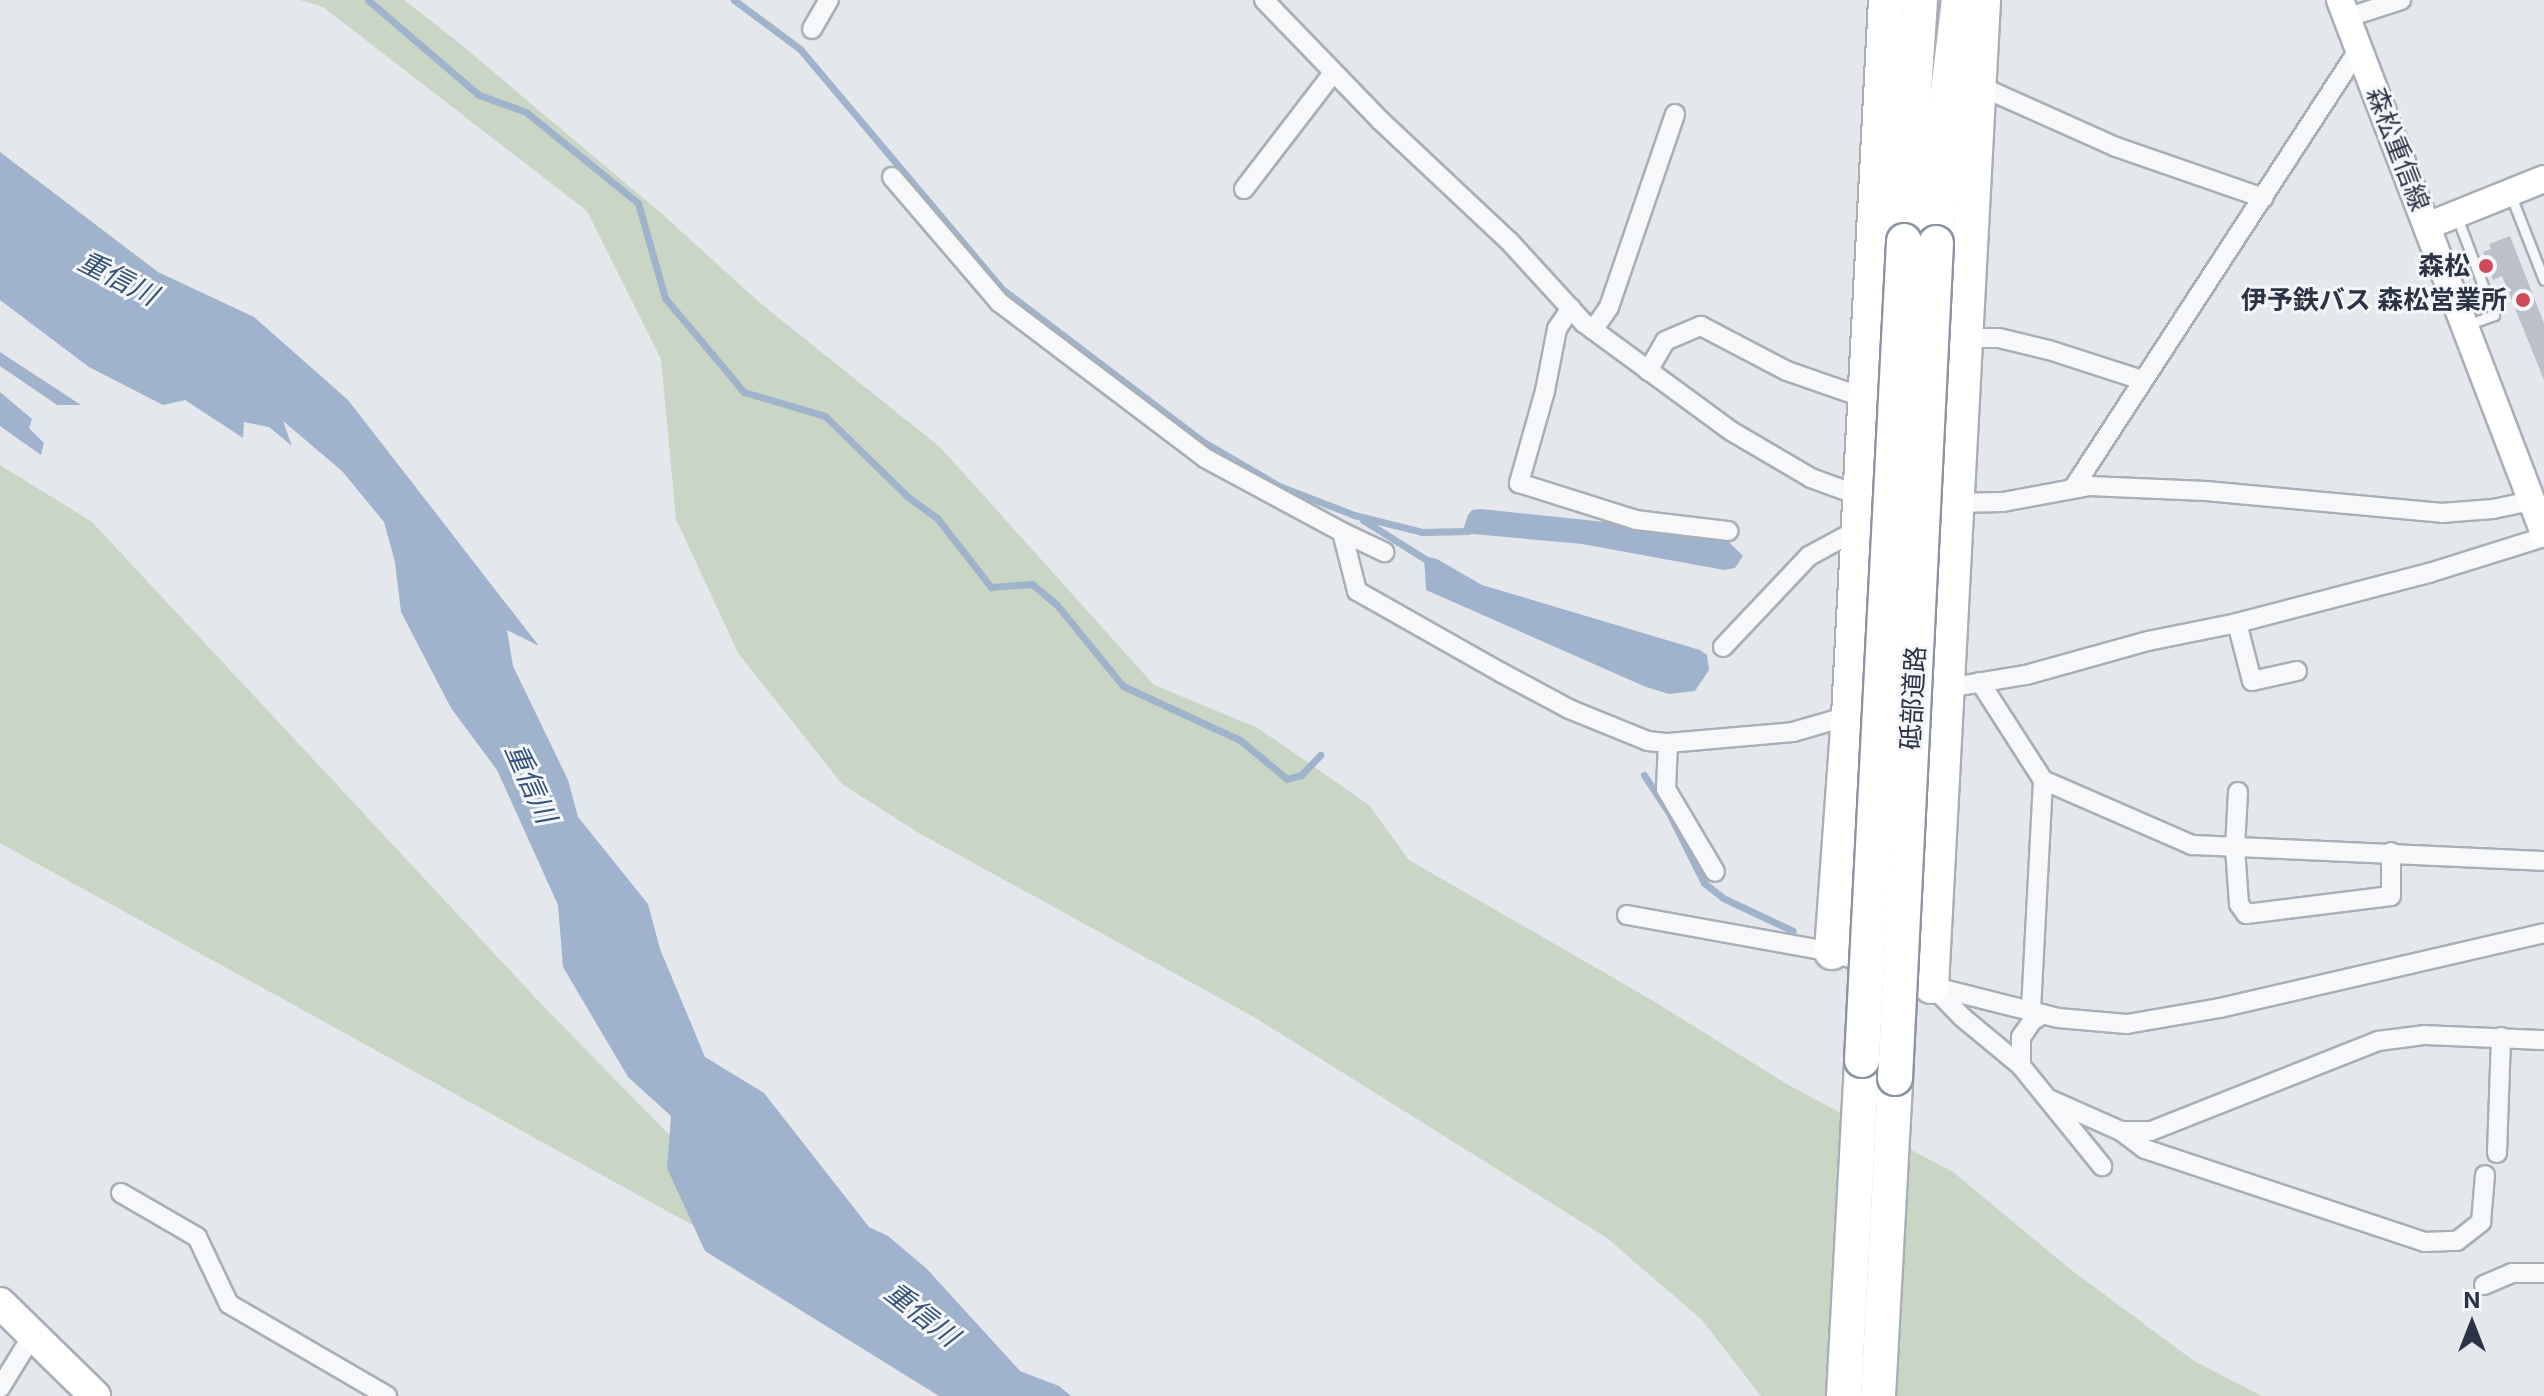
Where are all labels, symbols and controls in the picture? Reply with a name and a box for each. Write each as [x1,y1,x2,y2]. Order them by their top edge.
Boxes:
street label: 森松重信線 [2360,83,2436,215]
water label: 重信川 [73,244,163,312]
place label: 森松 [2418,250,2470,282]
marker: 森松 [2477,257,2495,275]
place label: 伊予鉄バス 森松営業所 [2241,284,2507,316]
marker: 伊予鉄バス 森松営業所 [2514,291,2532,309]
street label: 砥部道路 [1895,645,1931,751]
water label: 重信川 [499,738,563,828]
water label: 重信川 [879,1275,965,1353]
north arrow [2432,1284,2512,1364]
text: N [2464,1287,2480,1313]

